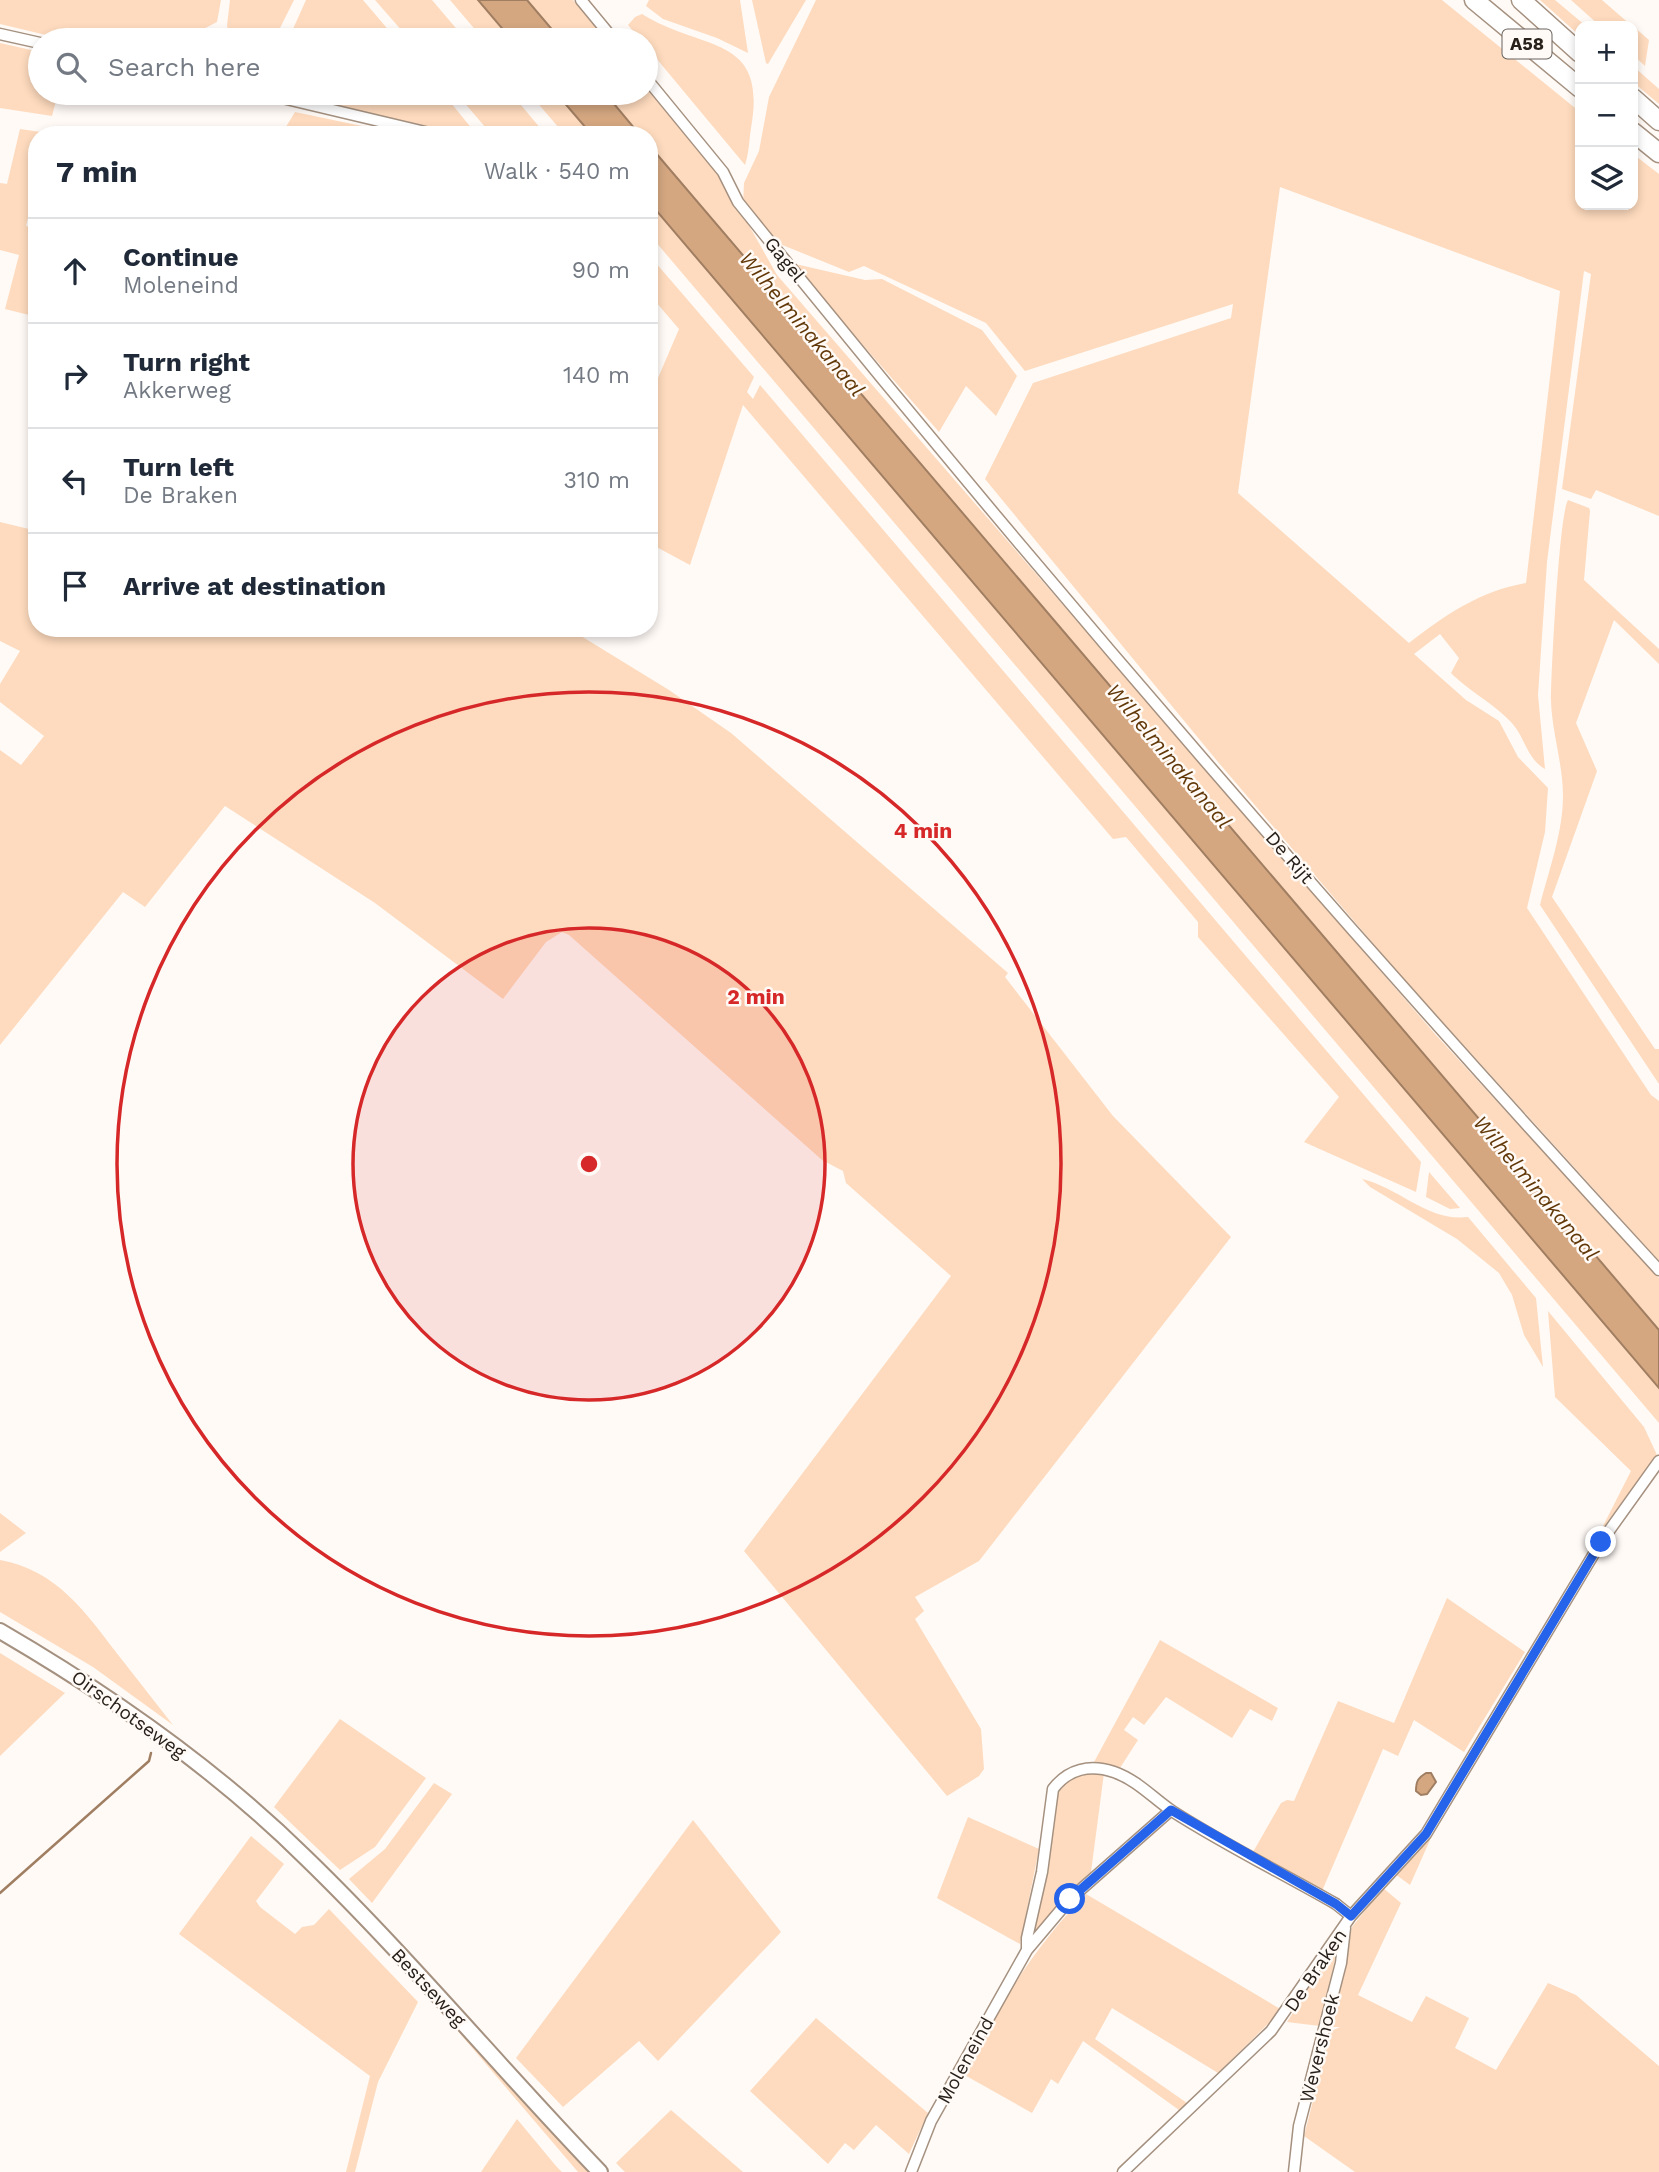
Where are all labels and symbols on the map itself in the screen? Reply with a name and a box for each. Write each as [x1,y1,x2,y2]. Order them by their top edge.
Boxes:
road number: A58 [1502,29,1552,58]
street label: Gagel [759,232,810,287]
water label: Wilhelminakanaal [734,246,870,401]
water label: Wilhelminakanaal [1101,678,1237,833]
text: 4 min [894,818,952,843]
street label: De Rijt [1261,826,1319,888]
text: 2 min [727,984,785,1009]
water label: Wilhelminakanaal [1468,1110,1604,1265]
centre of rings [577,1152,601,1176]
route end [1585,1526,1616,1557]
street label: Oirschotseweg [67,1665,191,1764]
route start [1054,1883,1085,1914]
street label: De Braken [1279,1924,1351,2016]
street label: Bestseweg [387,1943,471,2032]
street label: Wevershoek [1295,1991,1344,2105]
street label: Moleneind [932,2013,999,2108]

